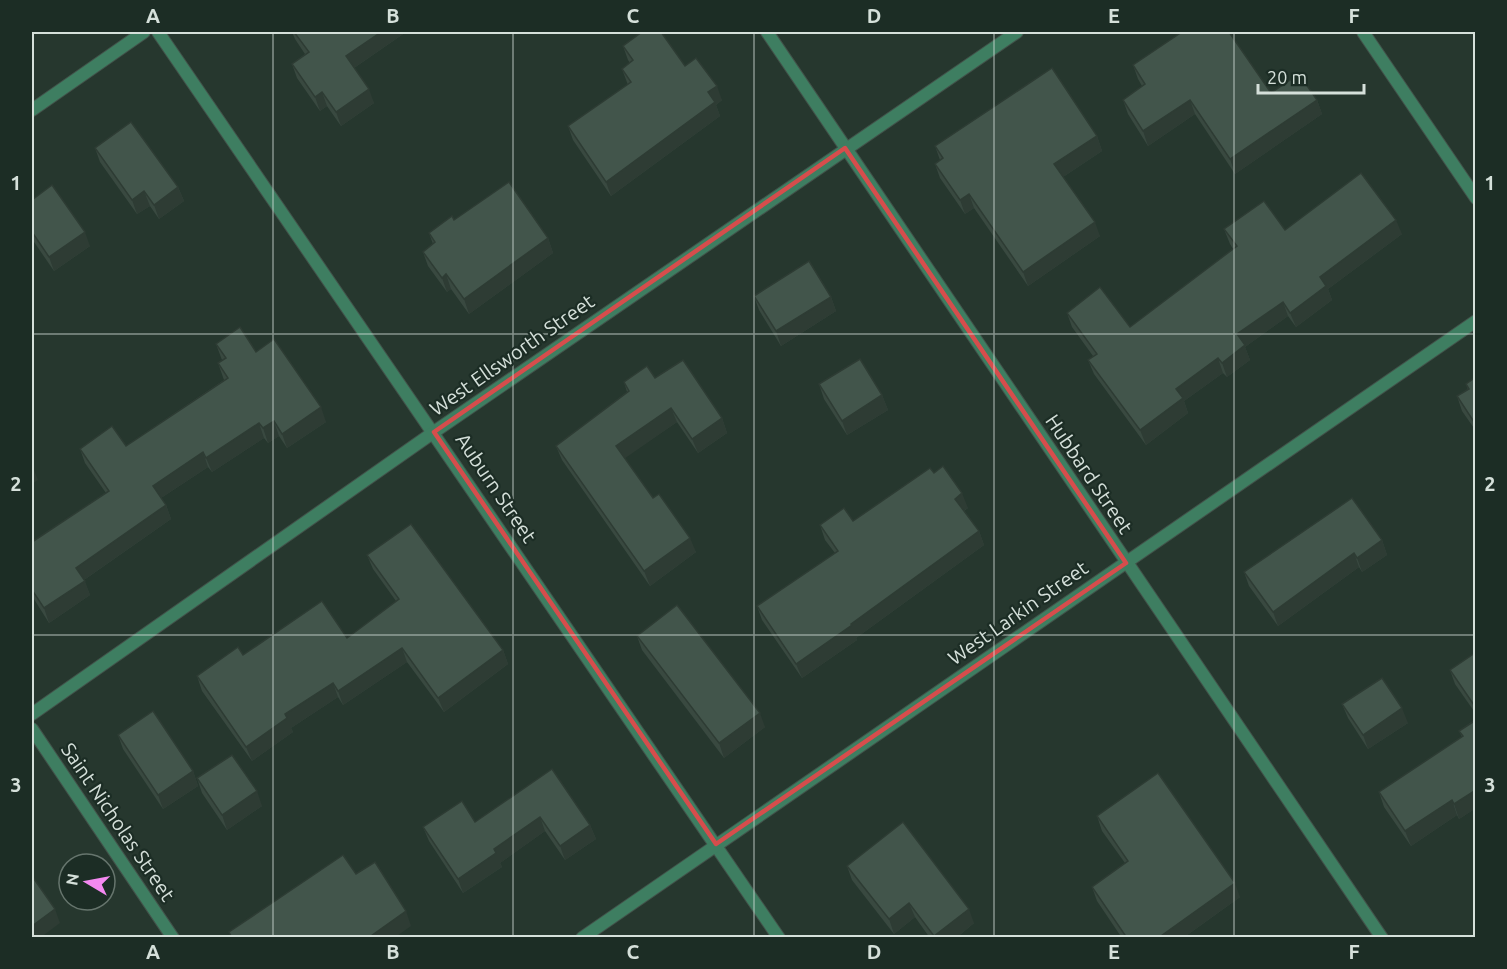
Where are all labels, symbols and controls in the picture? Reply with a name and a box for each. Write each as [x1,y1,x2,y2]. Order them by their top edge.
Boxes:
text: A [146,4,160,27]
text: B [386,4,400,27]
text: C [627,4,640,27]
text: D [867,4,881,27]
text: E [1108,4,1120,27]
text: F [1348,4,1360,27]
scale bar [1258,57,1364,95]
text: 20 m [1267,67,1307,87]
text: 1 [10,171,22,194]
text: 1 [1484,171,1496,194]
street label: West Ellsworth Street [425,289,598,420]
street label: Hubbard Street [1041,410,1138,538]
street label: Auburn Street [451,429,542,547]
text: 2 [10,472,22,495]
text: 2 [1484,472,1496,495]
street label: West Larkin Street [943,556,1092,669]
street label: Saint Nicholas Street [56,738,180,906]
text: 3 [10,773,22,796]
text: 3 [1484,773,1496,796]
north arrow [57,852,117,912]
text: A [146,940,160,963]
text: B [386,940,400,963]
text: C [627,940,640,963]
text: D [867,940,881,963]
text: E [1108,940,1120,963]
text: F [1348,940,1360,963]

